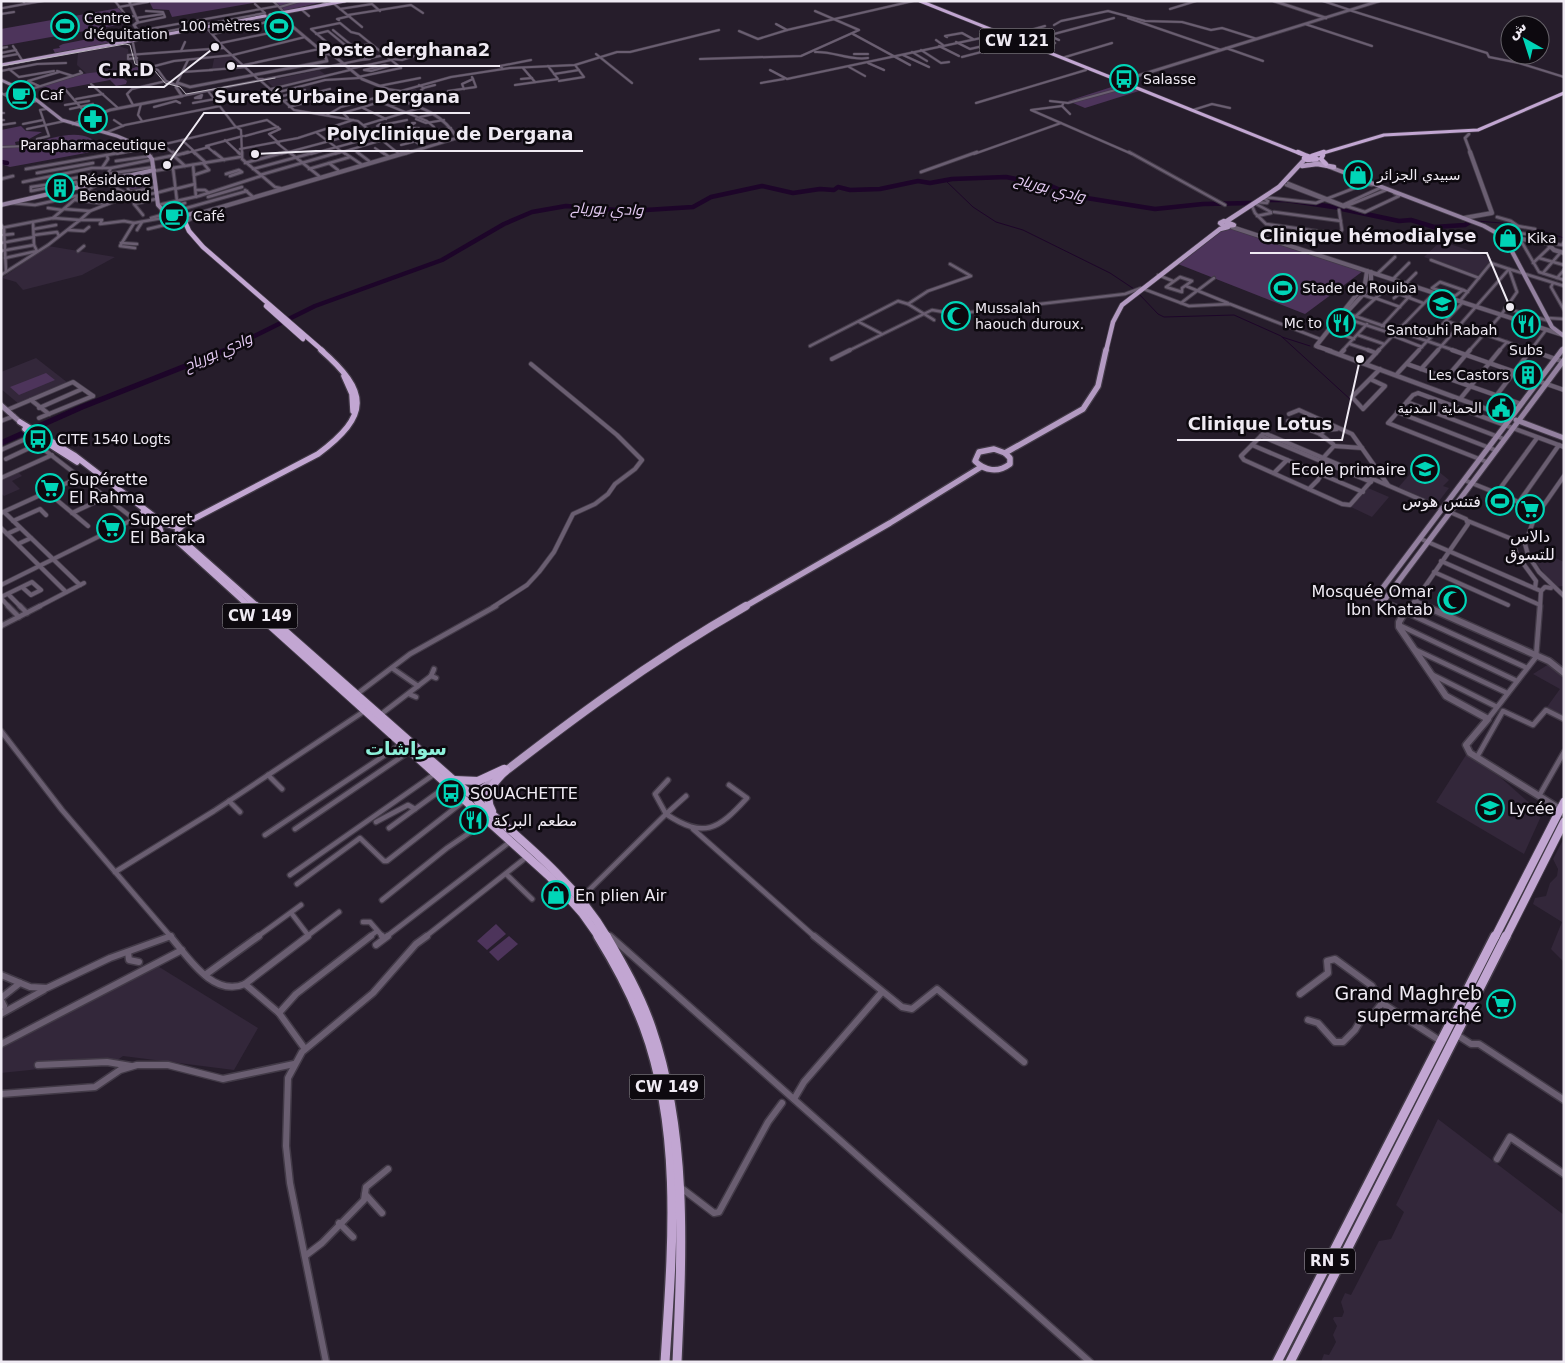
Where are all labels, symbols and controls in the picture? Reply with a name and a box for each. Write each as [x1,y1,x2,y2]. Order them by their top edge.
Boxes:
place label: Centre d'équitation [84,10,168,42]
sports icon: Centre d'équitation [50,11,80,41]
sports icon: 100 mètres [264,11,294,41]
north arrow [1500,15,1550,65]
place label: 100 mètres [180,18,260,34]
text: ش [1504,18,1529,42]
road number: CW 121 [980,28,1054,54]
callout: Poste derghana2 [307,33,500,66]
text: Poste derghana2 [318,39,490,60]
callout: C.R.D [88,54,164,87]
text: C.R.D [98,59,154,80]
bus stop icon: Salasse [1109,64,1139,94]
place label: Salasse [1143,71,1196,87]
cafe icon: Caf [6,80,36,110]
callout: Sureté Urbaine Dergana [204,80,470,113]
text: Sureté Urbaine Dergana [214,86,460,107]
place label: Caf [40,87,64,103]
pharmacy icon: Parapharmaceutique [78,104,108,134]
callout: Polyclinique de Dergana [316,118,583,151]
text: Polyclinique de Dergana [326,123,574,144]
place label: Parapharmaceutique [20,137,166,153]
shop icon: سبيدي الجزائر [1343,160,1373,190]
place label: سبيدي الجزائر [1376,167,1460,184]
water label: وادي بورياح [1011,170,1088,209]
place label: Résidence Bendaoud [79,172,151,204]
building icon: Résidence Bendaoud [45,173,75,203]
water label: وادي بورياح [569,199,644,222]
cafe icon: Café [159,201,189,231]
place label: Café [193,208,225,224]
callout: Clinique hémodialyse [1250,220,1487,253]
shop icon: Kika [1493,223,1523,253]
text: Clinique hémodialyse [1260,225,1476,246]
place label: Kika [1527,230,1557,246]
sports icon: Stade de Rouiba [1268,273,1298,303]
place label: Stade de Rouiba [1302,280,1417,296]
school or university icon: Santouhi Rabah [1427,289,1457,319]
place label: Mussalah haouch duroux. [975,300,1084,332]
mosque icon: Mussalah haouch duroux. [941,301,971,331]
restaurant icon: Mc to [1326,308,1356,338]
restaurant icon: Subs [1511,309,1541,339]
place label: Mc to [1284,315,1322,331]
place label: Santouhi Rabah [1387,322,1497,338]
water label: وادي بورياح [180,329,257,378]
place label: Subs [1509,342,1543,358]
building icon: Les Castors [1513,360,1543,390]
place label: Les Castors [1428,367,1509,383]
public building icon: الحماية المدنية [1486,393,1516,423]
place label: الحماية المدنية [1397,400,1482,416]
callout: Clinique Lotus [1177,407,1342,440]
text: Clinique Lotus [1188,413,1332,434]
bus stop icon: CITE 1540 Logts [23,424,53,454]
place label: CITE 1540 Logts [57,431,171,447]
school or university icon: Ecole primaire [1410,454,1440,484]
place label: Ecole primaire [1291,460,1406,479]
place label: Supérette El Rahma [69,470,148,507]
supermarket icon: Supérette El Rahma [35,473,65,503]
sports icon: فتنس هوس [1485,486,1515,516]
place label: فتنس هوس [1402,492,1481,512]
supermarket icon: دالاس للتسوق [1515,494,1545,524]
place label: Superet El Baraka [130,510,206,547]
supermarket icon: Superet El Baraka [96,513,126,543]
place label: دالاس للتسوق [1505,527,1555,565]
place label: Mosquée Omar Ibn Khatab [1311,582,1433,619]
mosque icon: Mosquée Omar Ibn Khatab [1437,585,1467,615]
road number: CW 149 [222,604,298,628]
district label: سواشات [365,737,447,760]
bus stop icon: SOUACHETTE [436,778,466,808]
place label: SOUACHETTE [470,784,578,803]
school or university icon: Lycée [1475,793,1505,823]
place label: Lycée [1509,799,1554,818]
restaurant icon: مطعم البركة [459,805,489,835]
place label: مطعم البركة [493,811,577,831]
shop icon: En plien Air [541,880,571,910]
place label: En plien Air [575,886,667,905]
place label: Grand Maghreb supermarché [1334,982,1482,1026]
supermarket icon: Grand Maghreb supermarché [1486,989,1516,1019]
road number: CW 149 [630,1074,704,1100]
road number: RN 5 [1305,1248,1355,1274]

